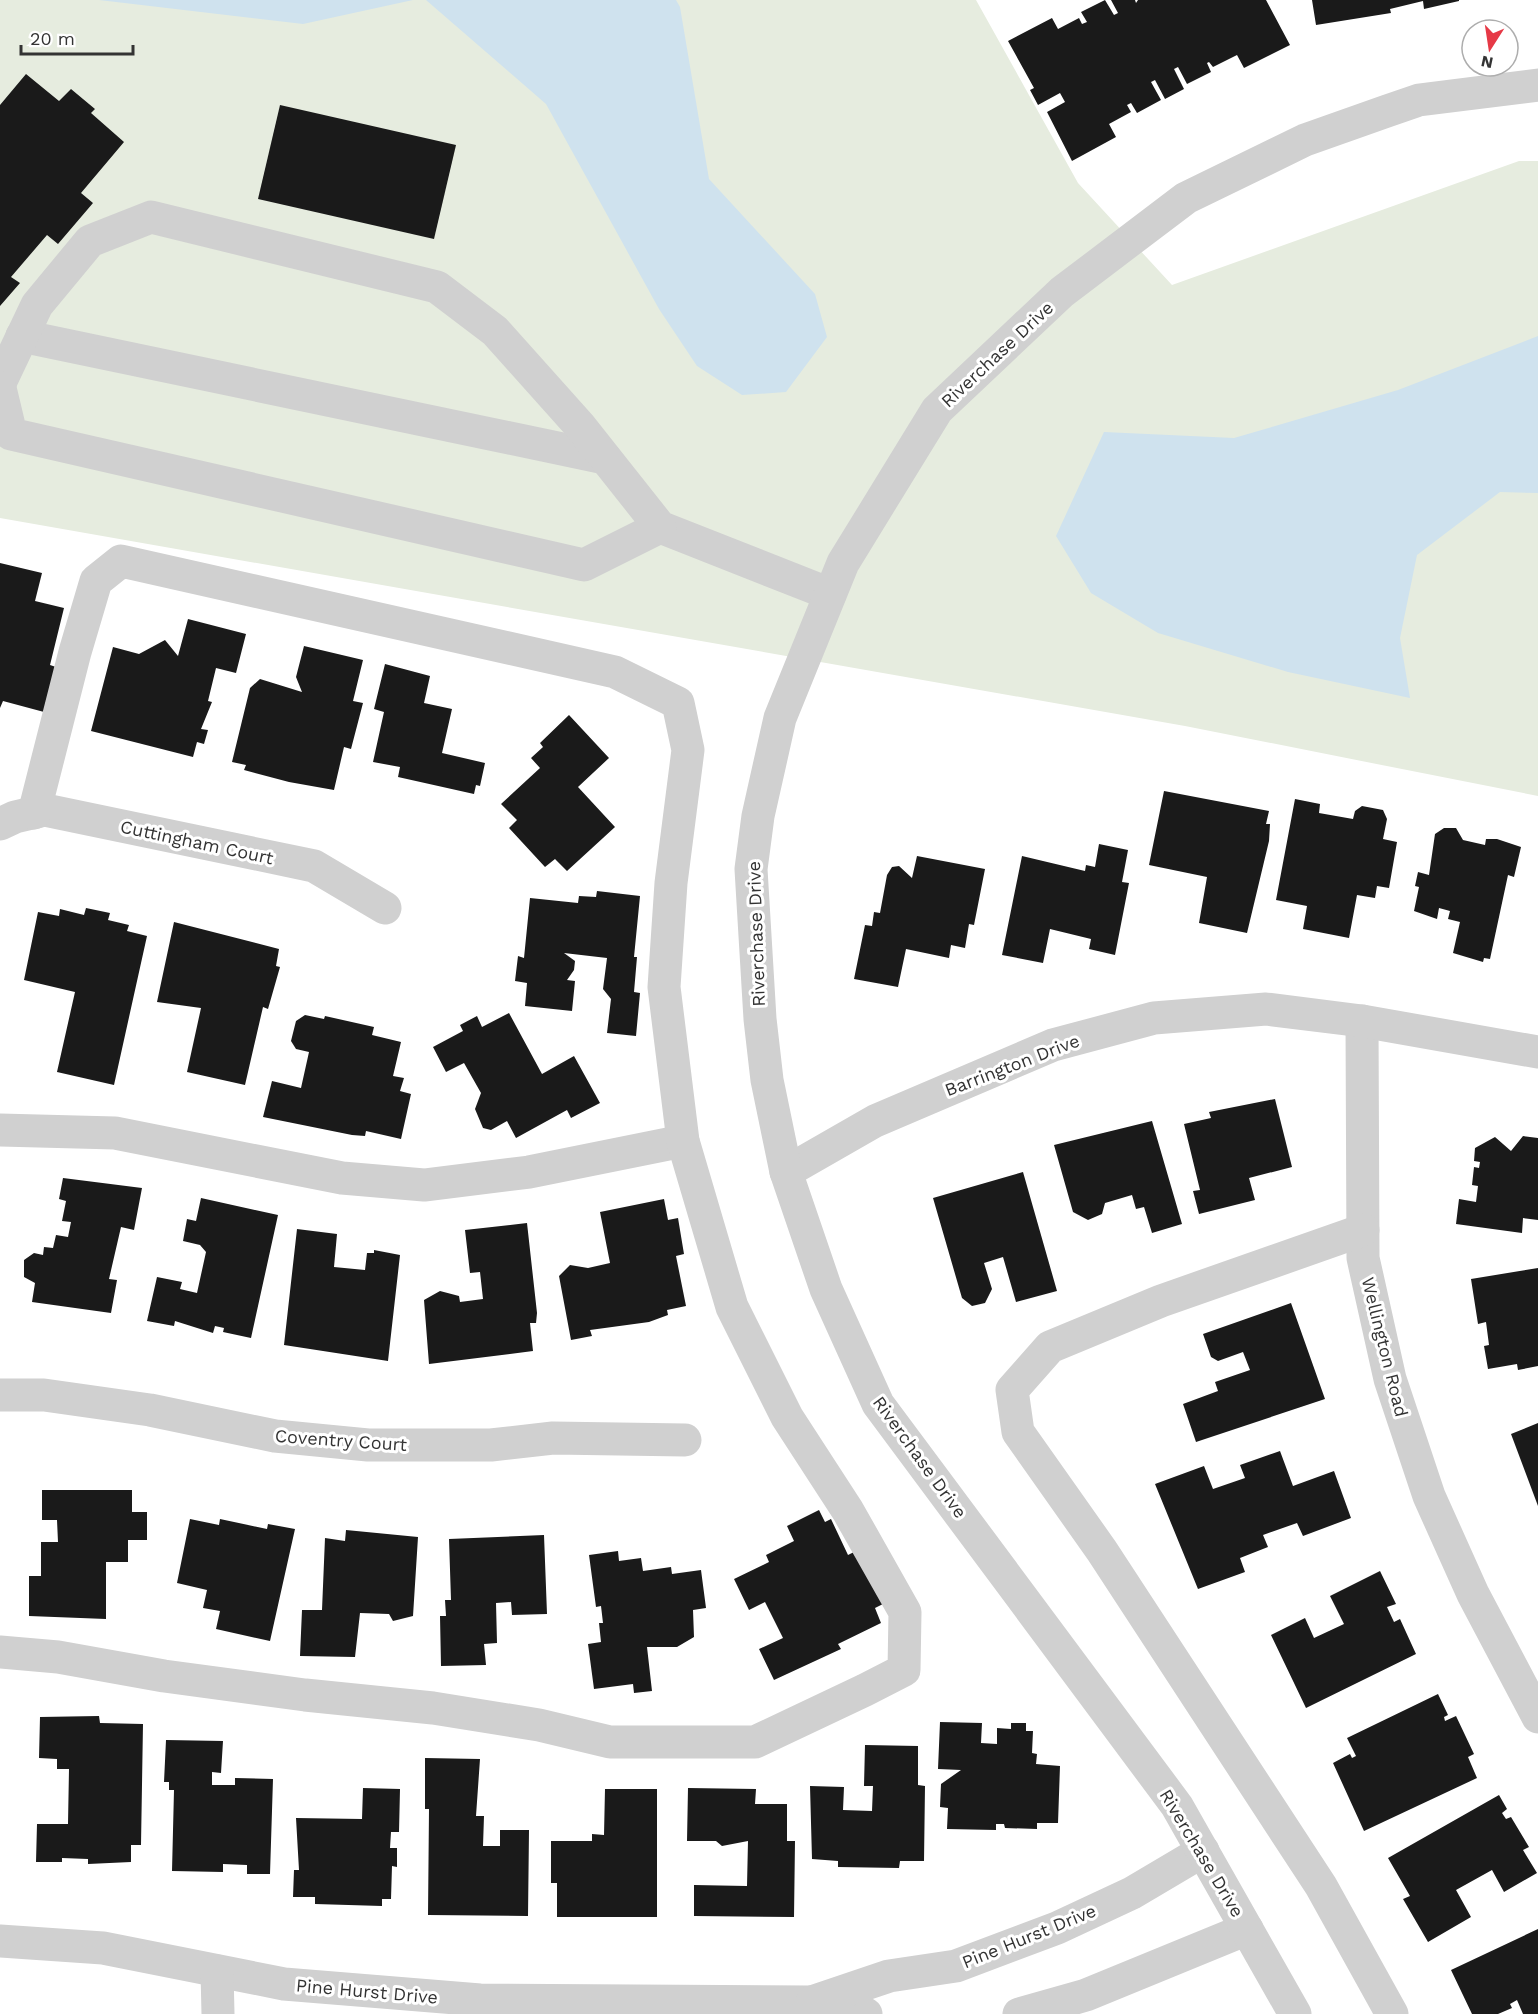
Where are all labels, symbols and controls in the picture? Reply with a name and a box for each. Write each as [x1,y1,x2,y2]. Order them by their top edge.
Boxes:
scale bar [21,18,134,56]
north arrow [1460,18,1520,78]
text: 20 m [30,28,75,49]
text: N [1479,52,1495,73]
street label: Riverchase Drive [937,297,1057,411]
street label: Cuttingham Court [118,815,276,869]
street label: Riverchase Drive [743,861,769,1007]
street label: Barrington Drive [942,1030,1082,1100]
street label: Wellington Road [1357,1275,1413,1419]
street label: Riverchase Drive [869,1392,971,1522]
street label: Coventry Court [274,1425,408,1455]
street label: Riverchase Drive [1155,1785,1249,1921]
street label: Pine Hurst Drive [959,1900,1099,1972]
street label: Pine Hurst Drive [295,1974,439,2008]

